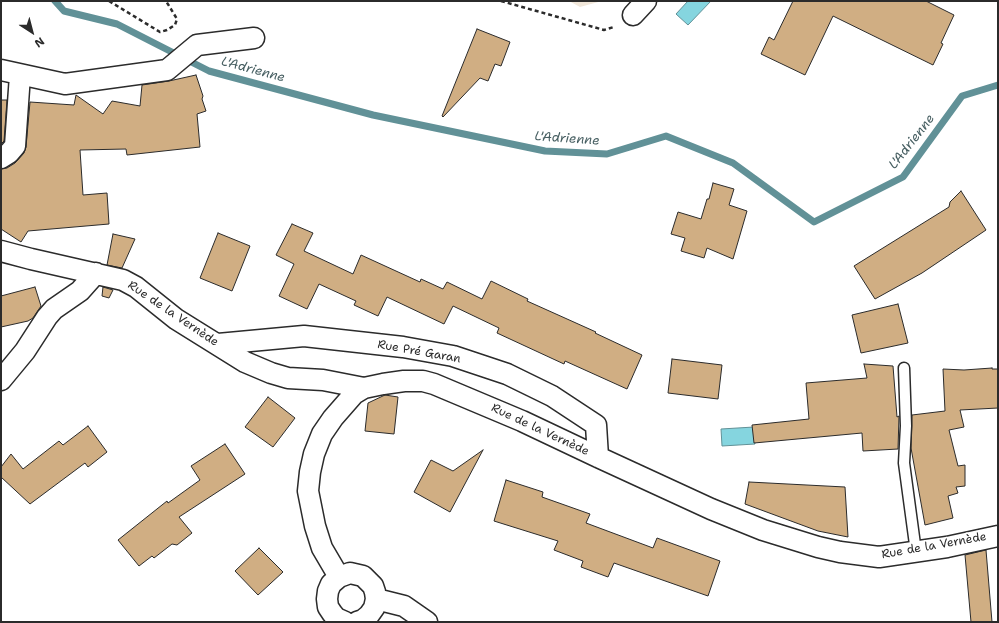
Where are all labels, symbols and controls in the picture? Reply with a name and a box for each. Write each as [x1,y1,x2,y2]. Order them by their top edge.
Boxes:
north arrow [12,12,52,52]
text: N [31,33,47,51]
water label: L'Adrienne [219,54,287,86]
water label: L'Adrienne [886,111,938,173]
water label: L'Adrienne [534,129,600,149]
street label: Rue de la Vernède [125,278,221,350]
street label: Rue Pré Garan [376,338,462,366]
street label: Rue de la Vernède [489,401,591,459]
street label: Rue de la Vernède [880,530,988,562]

